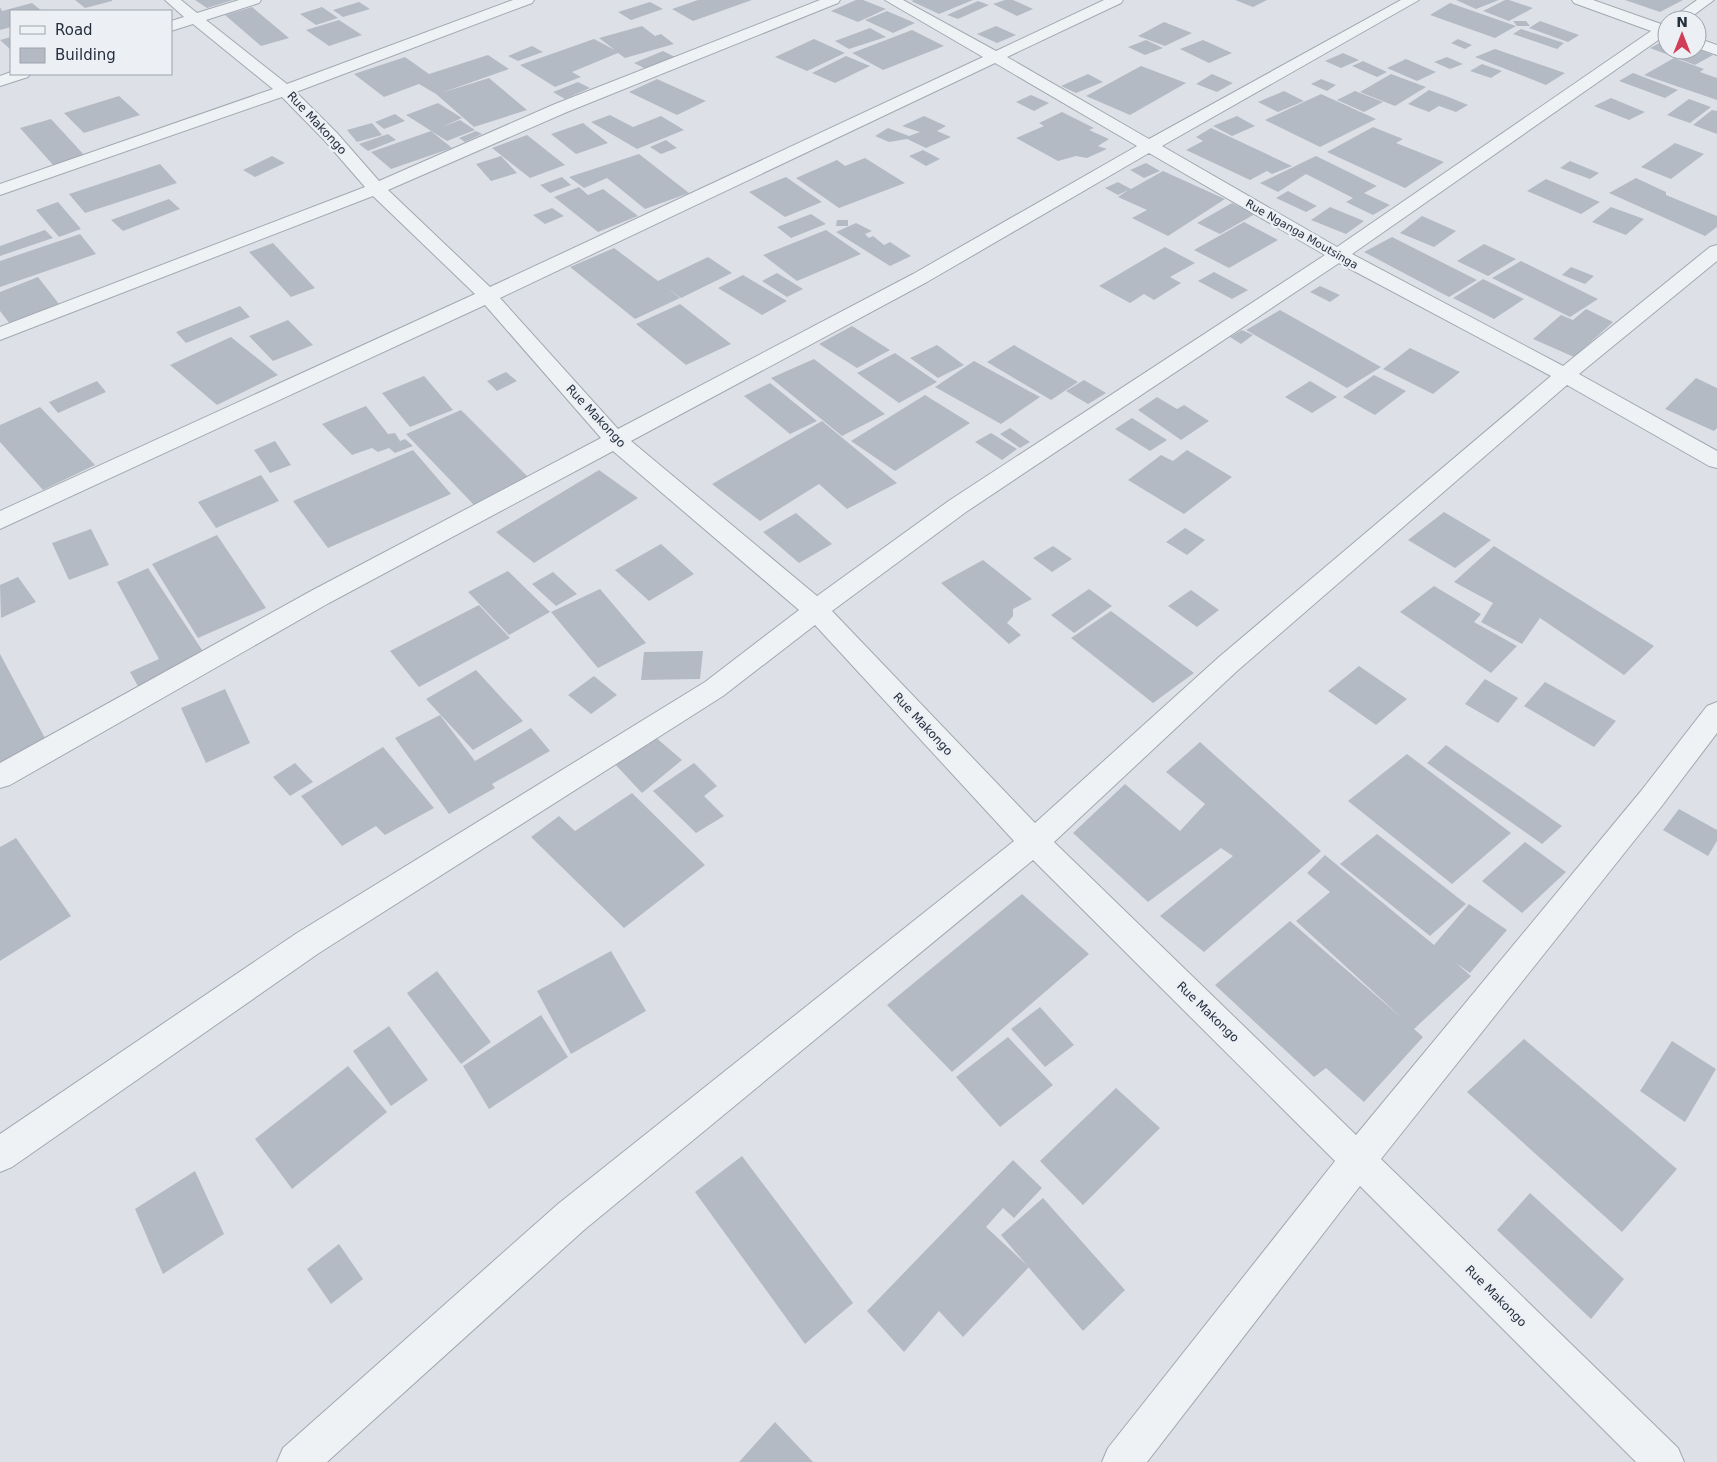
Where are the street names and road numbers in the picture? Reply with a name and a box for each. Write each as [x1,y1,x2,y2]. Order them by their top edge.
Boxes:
street label: Rue Makongo [284,89,350,157]
street label: Rue Nganga Moutsinga [1243,197,1360,272]
street label: Rue Makongo [563,382,629,450]
street label: Rue Makongo [890,690,956,758]
street label: Rue Makongo [1174,979,1242,1045]
street label: Rue Makongo [1463,1263,1529,1329]

